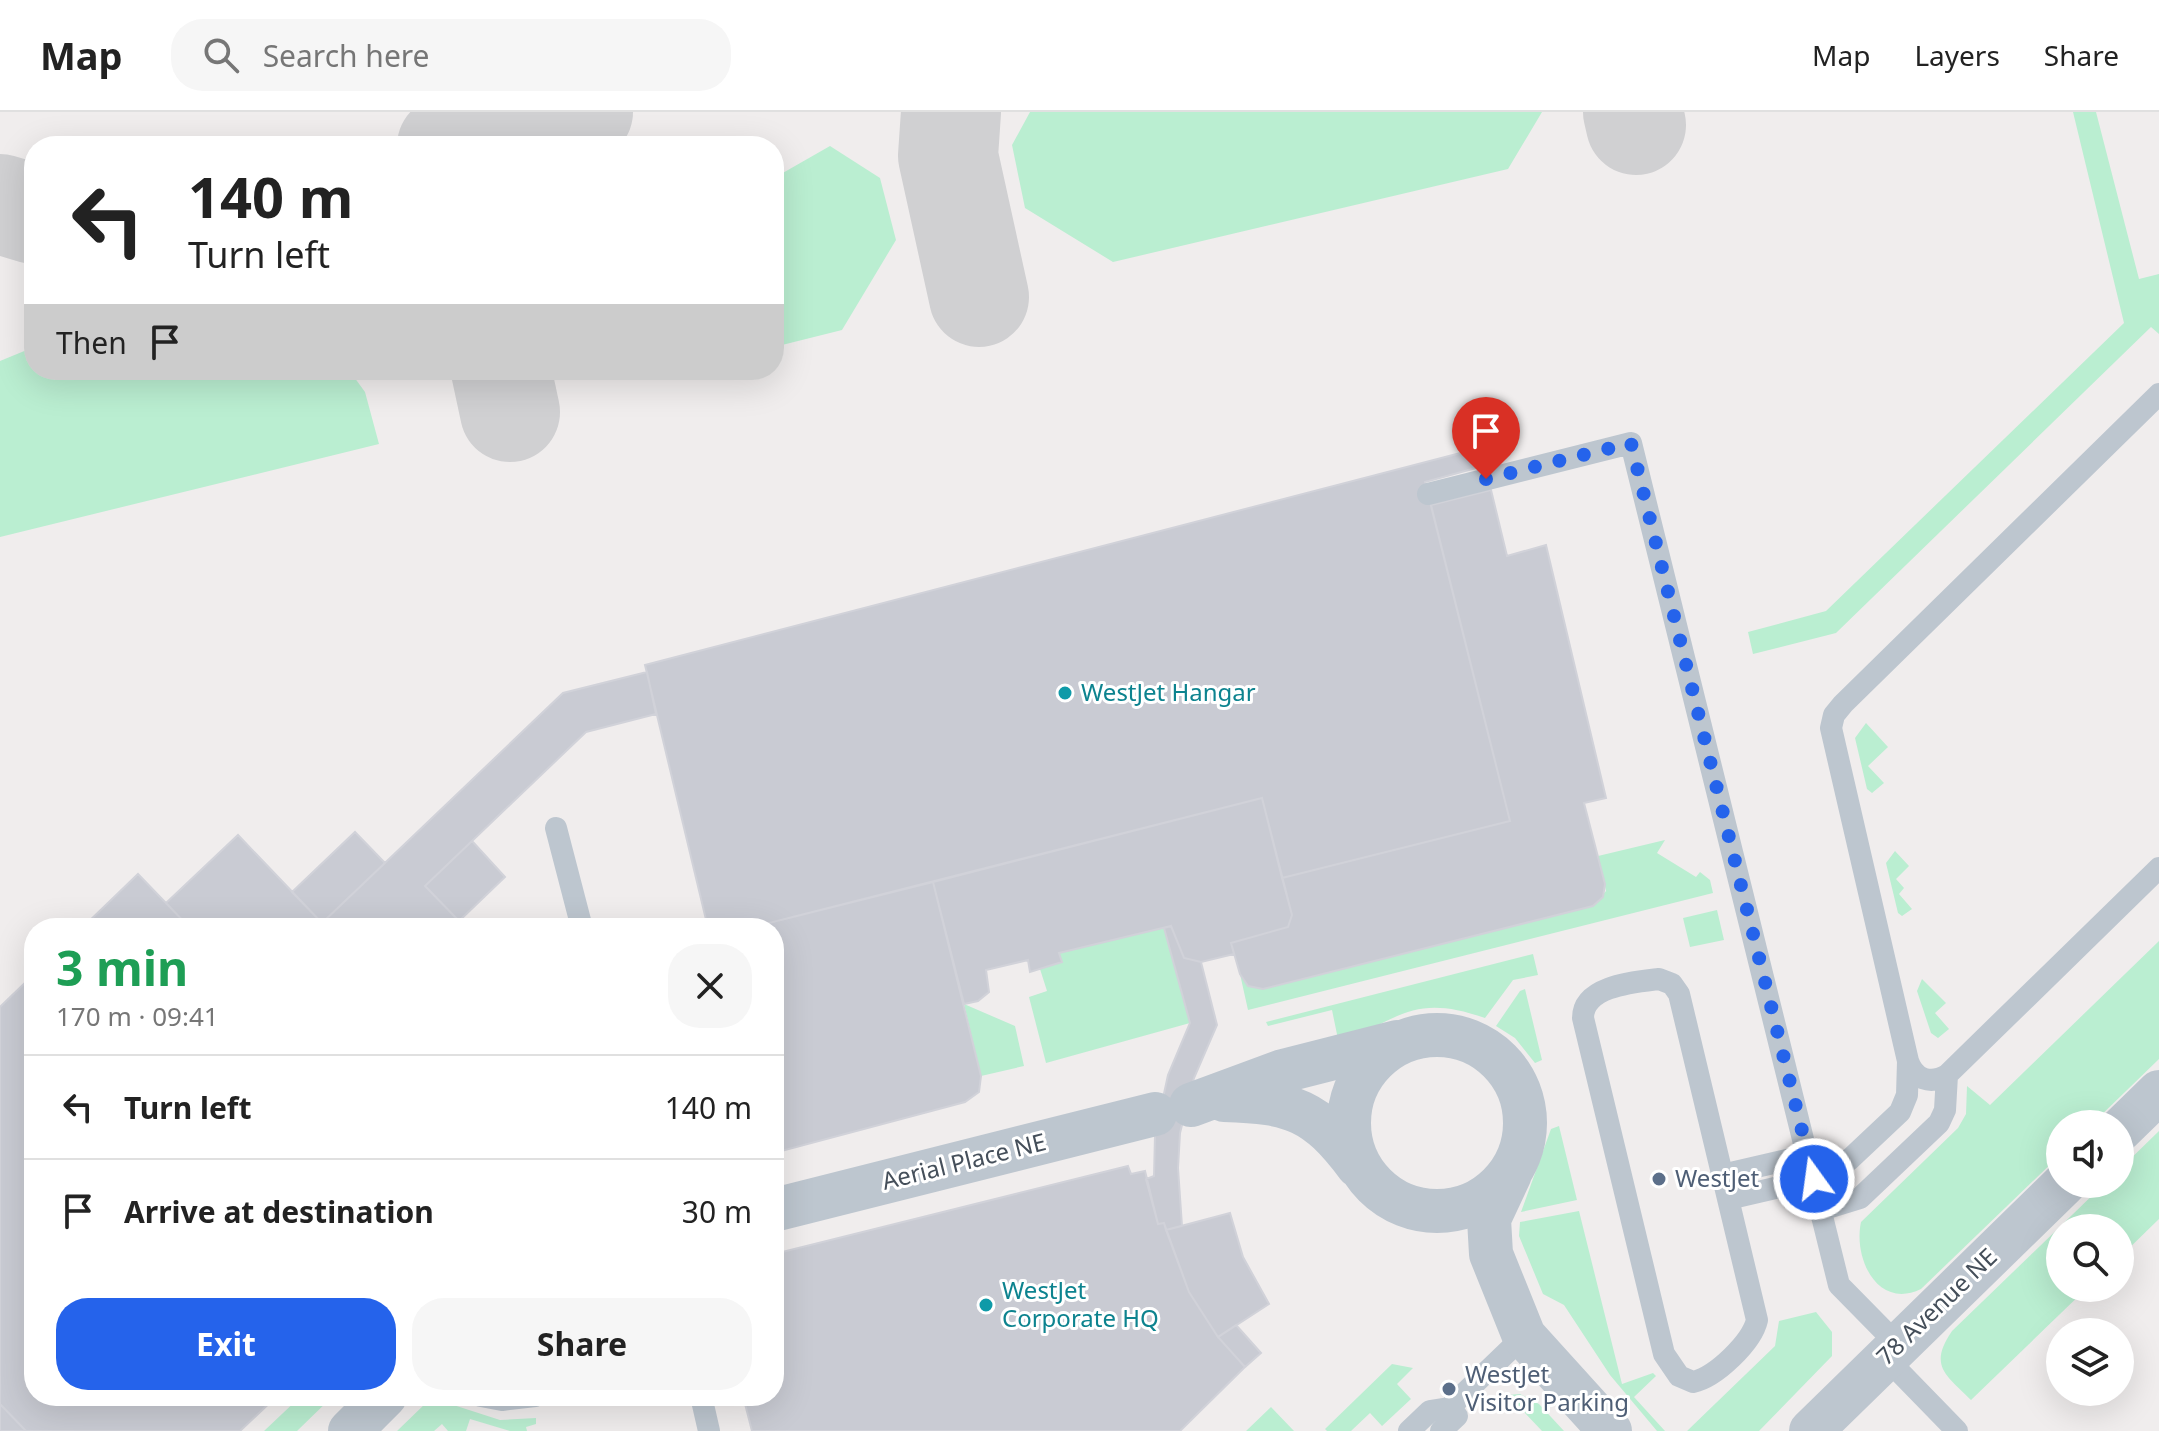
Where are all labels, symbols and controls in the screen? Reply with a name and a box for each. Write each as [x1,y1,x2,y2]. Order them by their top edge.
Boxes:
search box [171,19,731,91]
text: Map [40,29,123,81]
icon: search [199,33,243,77]
text: Search here [263,35,430,76]
text: Map [1812,36,1870,74]
text: Layers [1914,36,2000,74]
text: Share [2044,36,2119,74]
text: 140 m [188,158,353,234]
icon: left [56,168,160,272]
text: Turn left [188,230,330,279]
icon: arrive [143,320,187,364]
text: Then [56,322,127,363]
pin [1452,397,1520,479]
icon: arrive [1464,409,1508,453]
place label: WestJet Hangar [1081,675,1256,708]
marker: WestJet Hangar [1056,684,1074,702]
text: 3 min [56,935,188,1000]
button: close [668,944,752,1028]
text: 170 m · 09:41 [56,998,219,1034]
icon: left [56,1085,100,1129]
text: Turn left [124,1087,252,1128]
text: 140 m [665,1087,752,1128]
map controls [2046,1110,2134,1406]
button: sound [2046,1110,2134,1198]
street label: Aerial Place NE [878,1124,1049,1197]
position arrow [1772,1137,1856,1221]
place label: WestJet [1675,1161,1760,1194]
marker: WestJet [1650,1170,1668,1188]
icon: arrive [56,1189,100,1233]
text: Arrive at destination [124,1191,434,1232]
text: 30 m [682,1191,752,1232]
button: search [2046,1214,2134,1302]
street label: 78 Avenue NE [1868,1240,2003,1372]
place label: WestJet Corporate HQ [1002,1273,1159,1334]
marker: WestJet Corporate HQ [977,1296,995,1314]
button: Exit [56,1298,396,1390]
button: Share [412,1298,752,1390]
button: layers [2046,1318,2134,1406]
place label: WestJet Visitor Parking [1465,1357,1629,1418]
marker: WestJet Visitor Parking [1440,1380,1458,1398]

